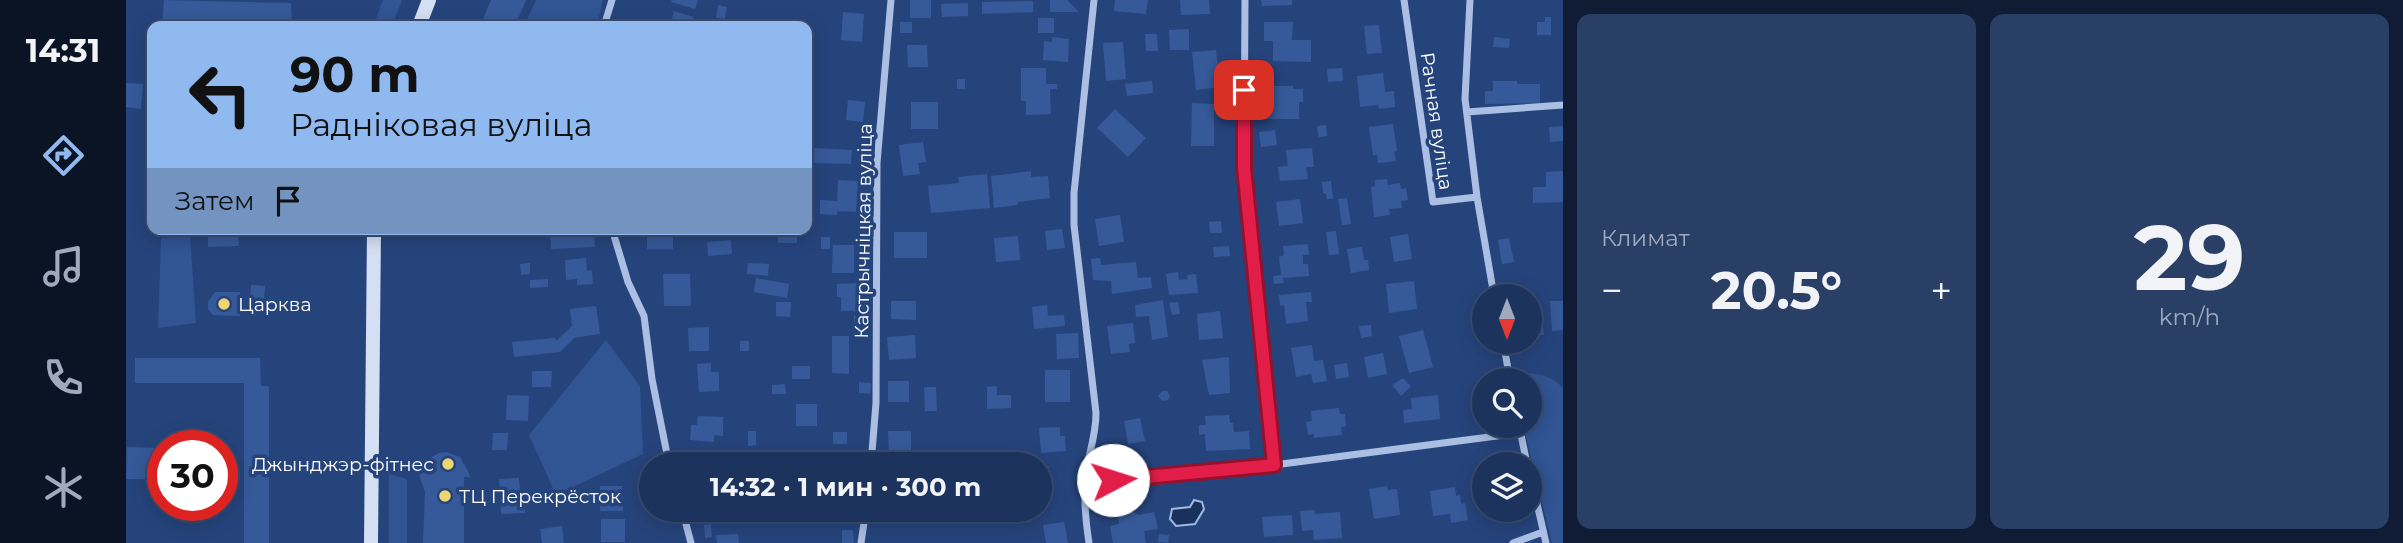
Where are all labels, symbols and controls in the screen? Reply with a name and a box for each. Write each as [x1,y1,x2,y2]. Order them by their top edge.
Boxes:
text: 14:31 [26,31,100,70]
text: 90 m [290,45,420,104]
icon: left [175,49,266,140]
street label: Рачная вуліца [1415,51,1458,192]
pin [1214,60,1274,120]
icon: arrive [1225,71,1263,109]
text: Радніковая вуліца [290,105,592,144]
street label: Кастрычніцкая вуліца [850,123,877,339]
icon: directions [39,131,88,180]
icon: arrive [269,182,307,220]
text: Затем [175,185,255,217]
text: 29 [2134,202,2245,313]
text: Климат [1601,224,1690,252]
icon: music [39,242,88,291]
text: 20.5° [1711,259,1842,322]
text: − [1601,267,1623,314]
text: + [1930,267,1952,314]
north arrow [1472,284,1542,354]
map controls [1472,284,1542,522]
place label: Царква [238,293,312,316]
marker: Царква [216,296,232,312]
text: km/h [2159,303,2220,331]
icon: phone [39,353,88,402]
button: search [1472,368,1542,438]
speed limit sign: 30 [147,430,238,521]
position arrow [1076,443,1150,517]
button: layers [1472,452,1542,522]
place label: Джынджэр-фітнес [252,453,434,476]
marker: Джынджэр-фітнес [440,456,456,472]
icon: climate [39,463,88,512]
text: 14:32 · 1 мин · 300 m [710,471,981,503]
place label: ТЦ Перекрёсток [459,485,621,508]
marker: ТЦ Перекрёсток [437,488,453,504]

